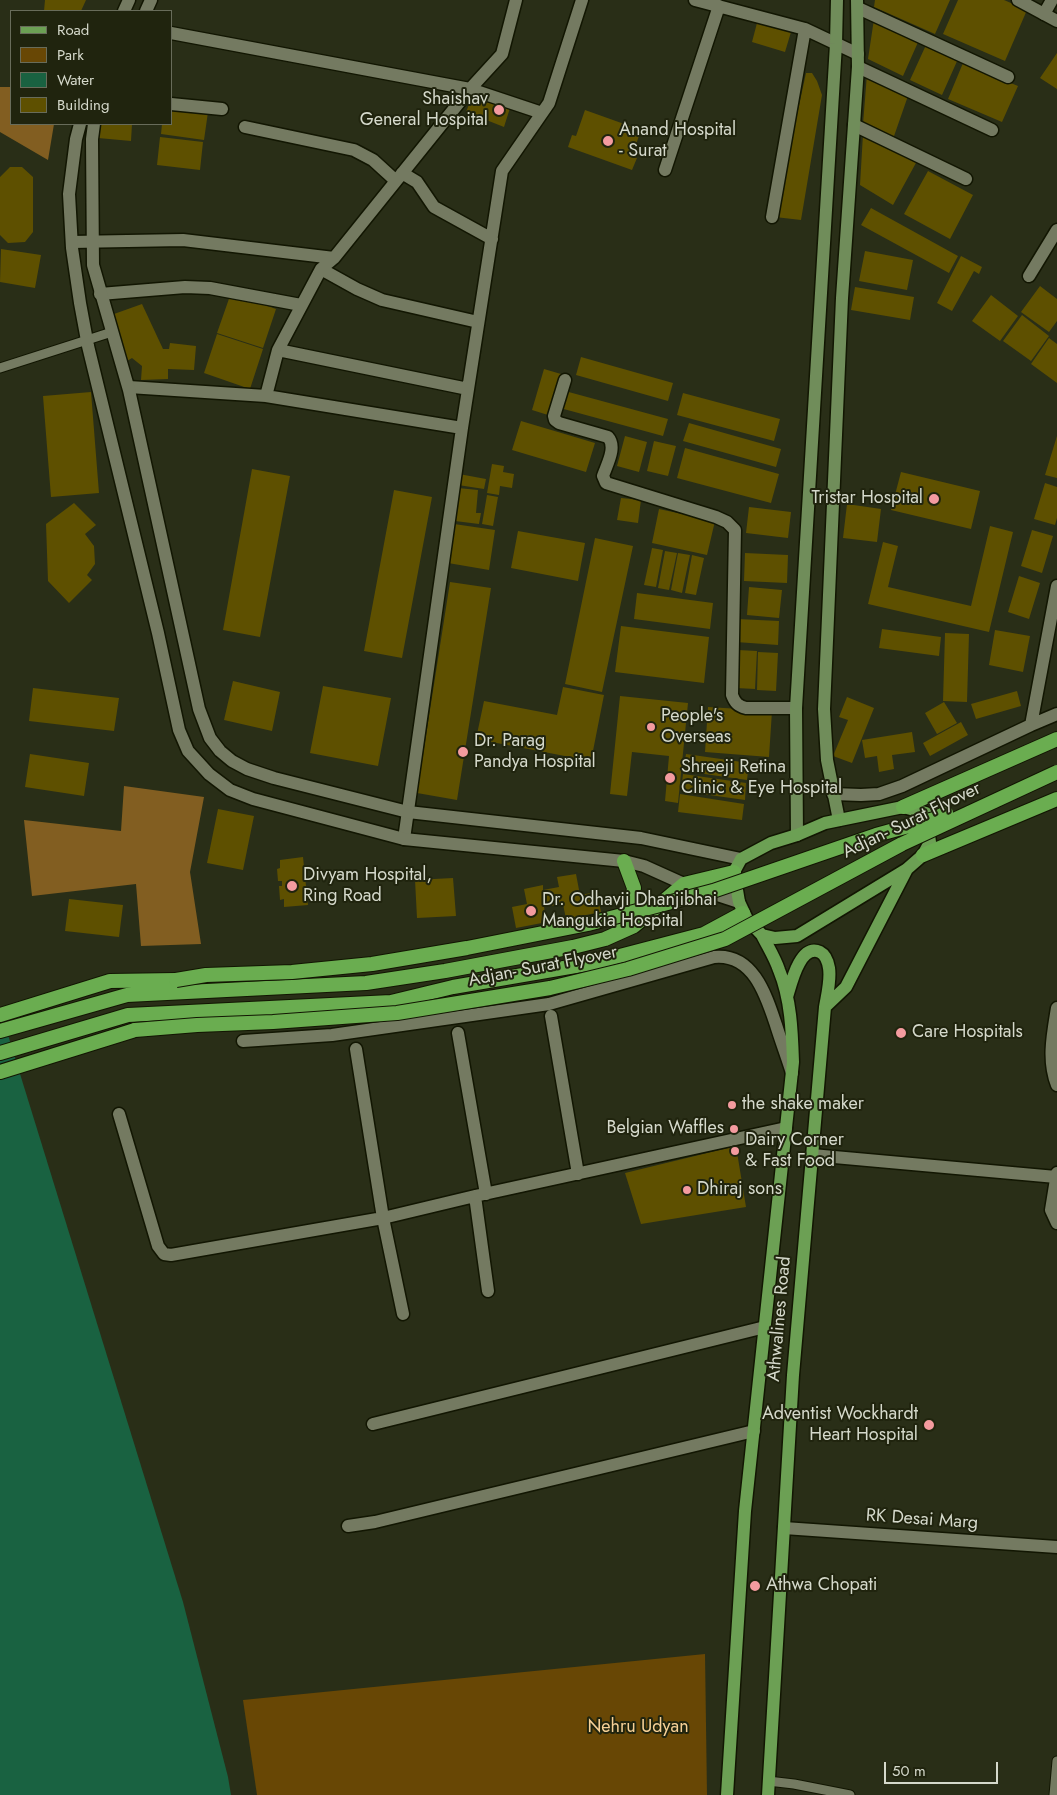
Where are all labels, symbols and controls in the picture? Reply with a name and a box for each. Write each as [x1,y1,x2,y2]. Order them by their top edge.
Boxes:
legend [10,10,172,125]
text: Road [57,19,89,41]
text: Park [57,44,84,66]
text: Water [57,69,94,91]
place label: Shaishav General Hospital [360,89,488,132]
text: Building [57,94,109,116]
marker: Shaishav General Hospital [492,103,506,117]
place label: Anand Hospital - Surat [619,120,736,162]
marker: Anand Hospital - Surat [601,134,615,148]
place label: Tristar Hospital [811,488,923,510]
marker: Tristar Hospital [927,492,941,506]
place label: People's Overseas [661,706,731,749]
marker: People's Overseas [645,721,657,733]
place label: Dr. Parag Pandya Hospital [474,731,596,774]
marker: Dr. Parag Pandya Hospital [456,745,470,759]
place label: Shreeji Retina Clinic & Eye Hospital [681,757,842,800]
marker: Shreeji Retina Clinic & Eye Hospital [663,771,677,785]
street label: Adjan- Surat Flyover [839,778,985,864]
place label: Divyam Hospital, Ring Road [303,865,432,908]
marker: Divyam Hospital, Ring Road [285,879,299,893]
place label: Dr. Odhavji Dhanjibhai Mangukia Hospital [542,890,717,932]
marker: Dr. Odhavji Dhanjibhai Mangukia Hospital [524,904,538,918]
street label: Adjan- Surat Flyover [467,942,619,992]
place label: Care Hospitals [912,1022,1023,1044]
marker: Care Hospitals [894,1026,908,1040]
place label: the shake maker [742,1094,864,1116]
marker: the shake maker [726,1099,738,1111]
place label: Belgian Waffles [606,1118,724,1140]
marker: Belgian Waffles [728,1123,740,1135]
place label: Dairy Corner & Fast Food [745,1130,844,1172]
marker: Dairy Corner & Fast Food [729,1145,741,1157]
place label: Dhiraj sons [697,1179,782,1201]
marker: Dhiraj sons [681,1184,693,1196]
street label: Athwalines Road [764,1256,796,1382]
place label: Adventist Wockhardt Heart Hospital [762,1404,918,1446]
marker: Adventist Wockhardt Heart Hospital [922,1418,936,1432]
street label: RK Desai Marg [865,1505,979,1535]
place label: Athwa Chopati [766,1575,877,1597]
marker: Athwa Chopati [748,1579,762,1593]
park label: Nehru Udyan [587,1717,689,1739]
scale bar [887,1752,1001,1784]
text: 50 m [892,1760,926,1782]

